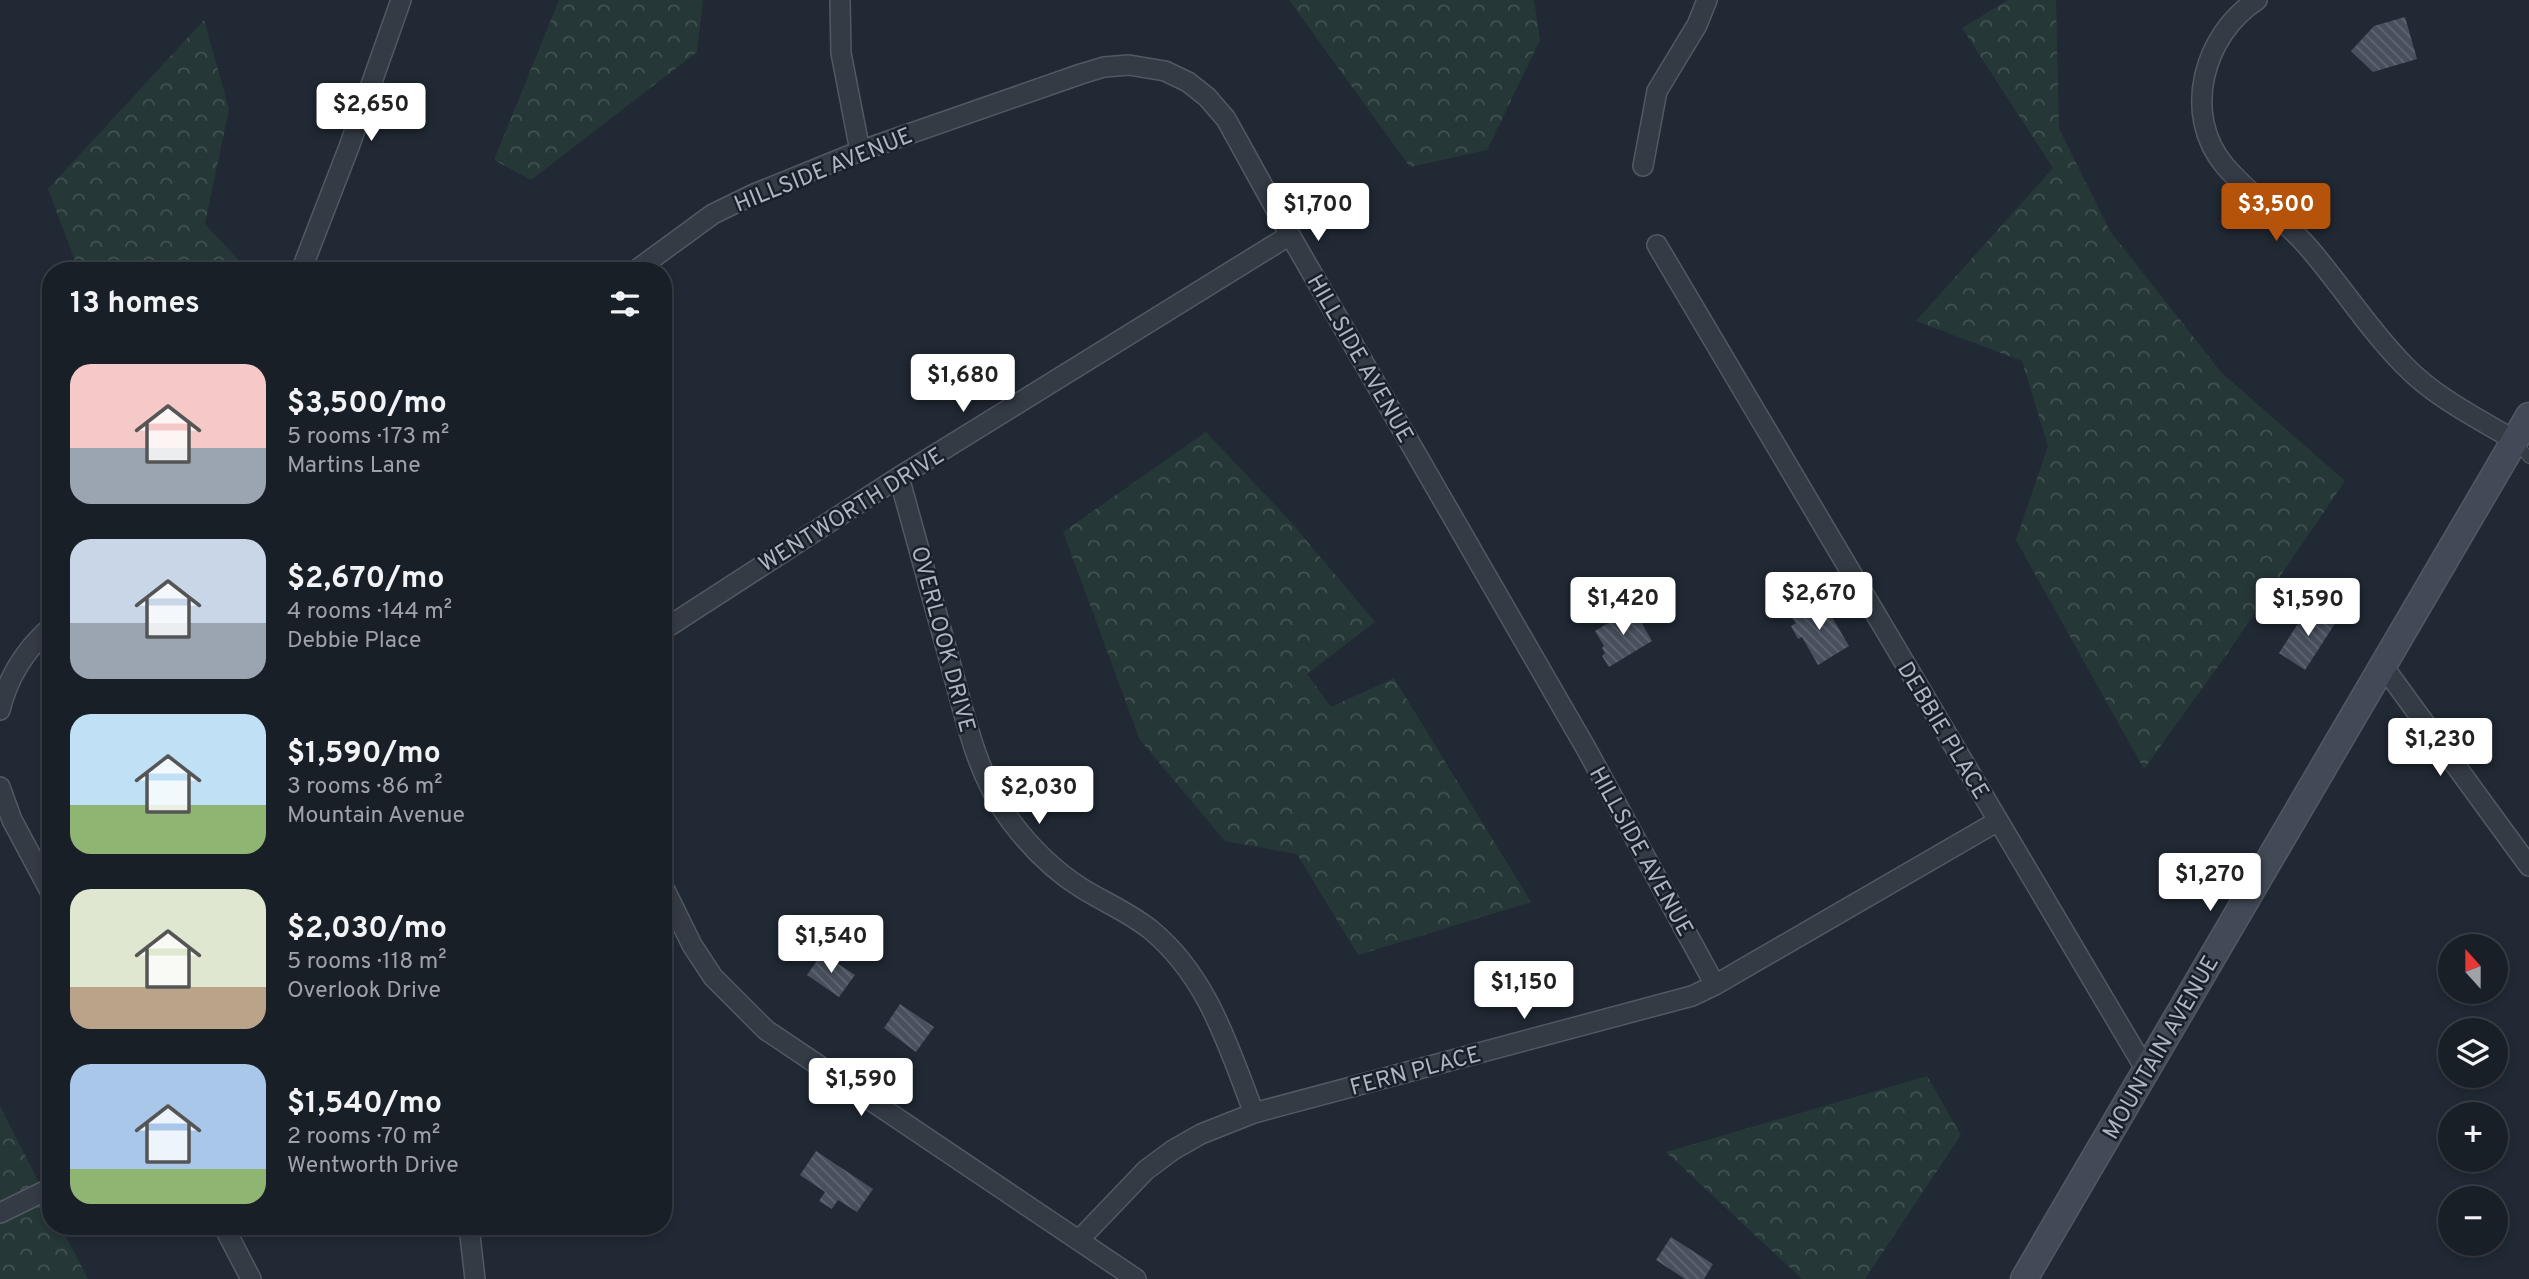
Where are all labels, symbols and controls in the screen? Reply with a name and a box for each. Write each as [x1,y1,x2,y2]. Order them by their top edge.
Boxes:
pin: $2,650 [314,83,428,143]
text: $2,650 [333,91,409,120]
street label: HILLSIDE AVENUE [731,122,917,220]
pin: $1,700 [1261,184,1375,243]
pin: $3,500 [2219,184,2333,243]
text: $1,700 [1283,191,1353,220]
text: $3,500 [2237,191,2315,220]
street label: HILLSIDE AVENUE [1299,270,1419,449]
icon: filters [606,285,644,323]
text: 13 homes [70,286,200,323]
pin: $1,680 [906,354,1020,414]
text: $1,680 [927,362,999,391]
text: $3,500/mo [287,386,447,423]
icon: home [126,392,210,476]
text: 5 rooms · 173 m² [287,423,449,452]
street label: WENTWORTH DRIVE [754,442,951,580]
text: Martins Lane [287,452,421,481]
street label: OVERLOOK DRIVE [903,543,980,736]
text: $2,670/mo [287,561,444,598]
icon: home [126,567,210,651]
pin: $2,670 [1762,572,1876,632]
pin: $1,420 [1566,578,1680,637]
pin: $1,590 [2251,578,2365,638]
text: $2,670 [1781,580,1857,609]
text: $1,420 [1586,585,1660,614]
text: $1,590 [2272,586,2344,615]
text: 4 rooms · 144 m² [287,598,452,627]
text: Debbie Place [287,627,421,656]
street label: DEBBIE PLACE [1889,657,1994,805]
pin: $1,230 [2383,718,2497,778]
text: $1,230 [2404,726,2476,755]
text: $1,590/mo [287,736,441,773]
icon: home [126,742,210,826]
street label: HILLSIDE AVENUE [1581,762,1698,942]
pin: $2,030 [982,766,1096,826]
text: 3 rooms · 86 m² [287,773,443,802]
text: $2,030 [1000,774,1078,803]
text: Mountain Avenue [287,802,465,831]
pin: $1,270 [2153,853,2267,913]
text: $1,270 [2175,861,2245,890]
text: $2,030/mo [287,911,447,948]
pin: $1,540 [774,916,888,975]
icon: home [126,917,210,1001]
text: $1,540 [794,923,868,952]
north arrow [2438,934,2508,1004]
map controls [2438,934,2508,1256]
text: 5 rooms · 118 m² [287,948,446,977]
street label: MOUNTAIN AVENUE [2098,951,2227,1146]
pin: $1,150 [1467,962,1581,1021]
text: $1,150 [1490,969,1558,998]
text: Overlook Drive [287,977,441,1006]
button: layers [2438,1018,2508,1088]
street label: FERN PLACE [1347,1041,1484,1104]
pin: $1,590 [804,1058,918,1118]
text: $1,590 [825,1066,897,1095]
text: $1,540/mo [287,1086,442,1123]
icon: home [126,1092,210,1176]
button: + [2438,1102,2508,1172]
text: 2 rooms · 70 m² [287,1123,440,1152]
text: Wentworth Drive [287,1152,459,1181]
button: − [2438,1186,2508,1256]

